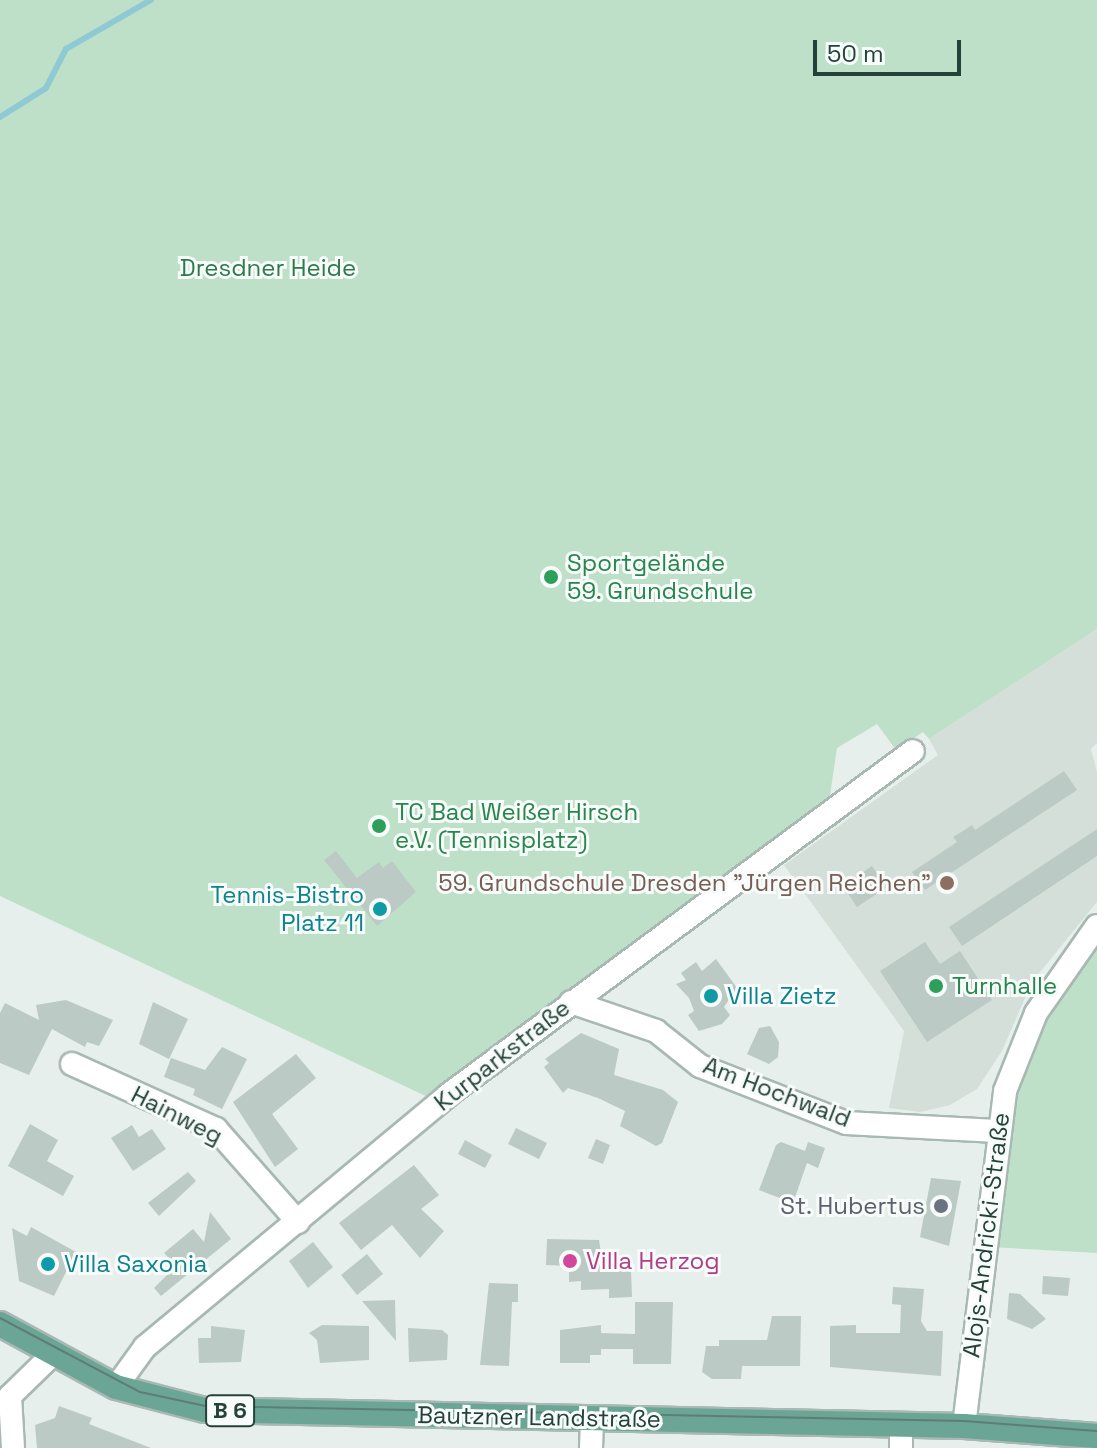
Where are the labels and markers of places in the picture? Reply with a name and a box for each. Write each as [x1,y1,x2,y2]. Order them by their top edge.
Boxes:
place label: Sportgelände 59. Grundschule [567,549,754,605]
marker: Sportgelände 59. Grundschule [542,568,560,586]
place label: TC Bad Weißer Hirsch e.V. (Tennisplatz) [395,798,638,854]
marker: TC Bad Weißer Hirsch e.V. (Tennisplatz) [370,817,388,835]
place label: 59. Grundschule Dresden "Jürgen Reichen" [438,869,931,897]
marker: 59. Grundschule Dresden "Jürgen Reichen" [938,874,956,892]
place label: Tennis-Bistro Platz 11 [211,881,364,937]
marker: Tennis-Bistro Platz 11 [371,900,389,918]
place label: Turnhalle [952,972,1057,1000]
marker: Turnhalle [927,977,945,995]
place label: Villa Zietz [727,982,836,1010]
marker: Villa Zietz [702,987,720,1005]
place label: St. Hubertus [779,1192,925,1220]
marker: St. Hubertus [932,1197,950,1215]
place label: Villa Herzog [586,1247,720,1275]
place label: Villa Saxonia [64,1250,208,1278]
marker: Villa Herzog [561,1252,579,1270]
marker: Villa Saxonia [39,1255,57,1273]

